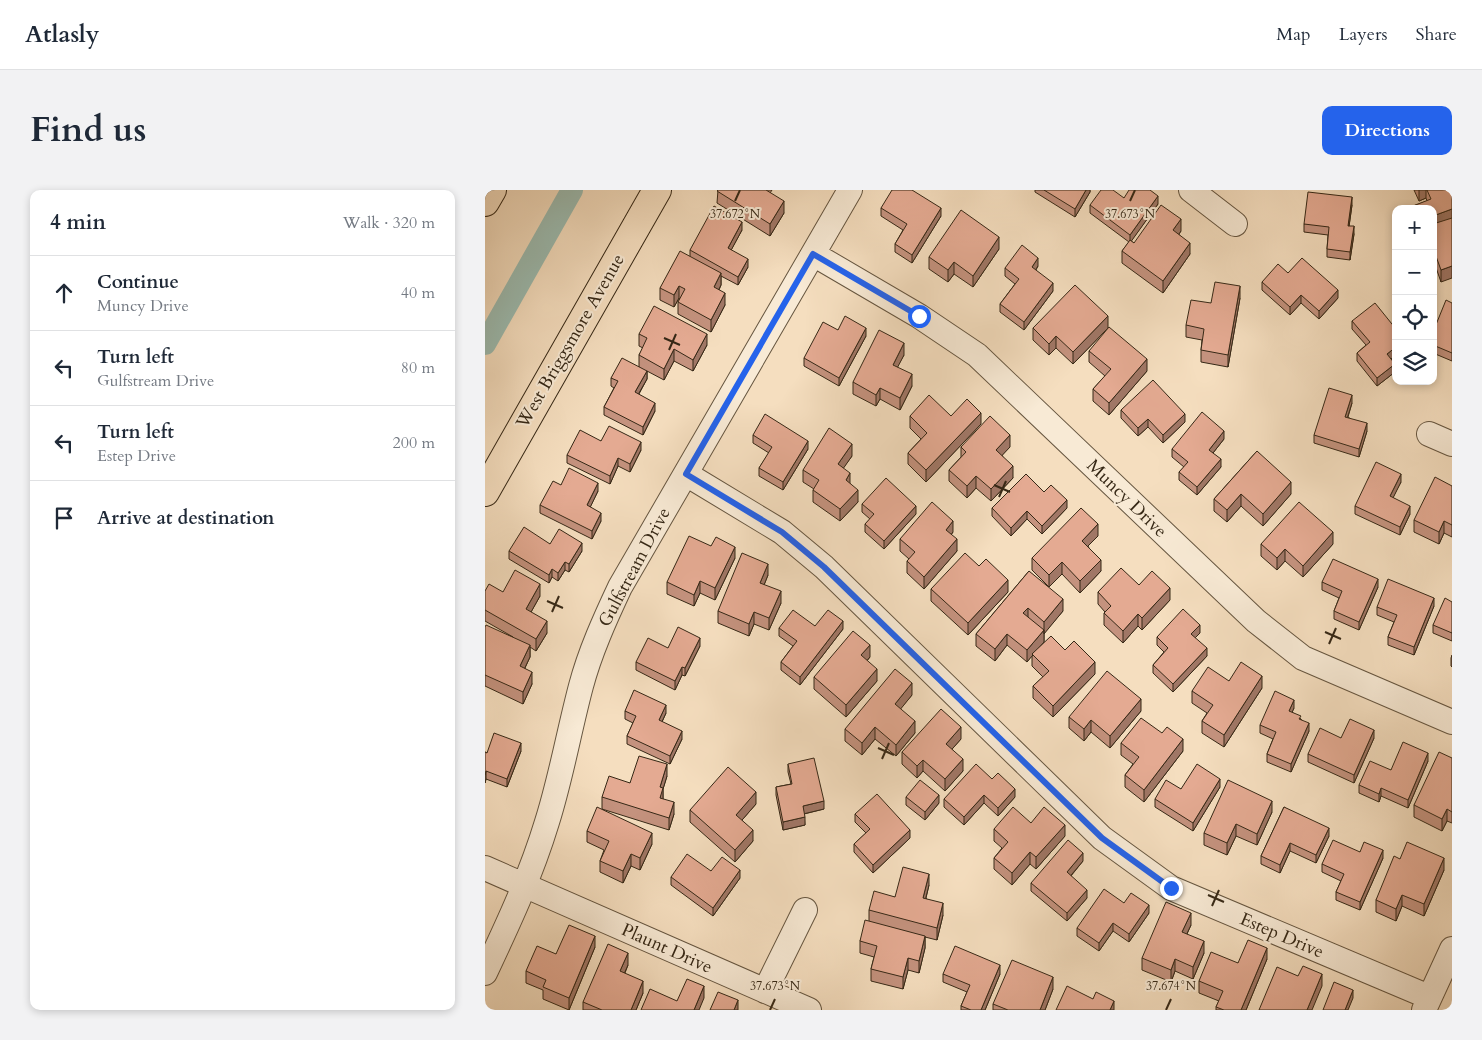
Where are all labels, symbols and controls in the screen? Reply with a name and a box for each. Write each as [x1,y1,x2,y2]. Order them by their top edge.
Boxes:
text: Atlasly [25,18,99,51]
text: Map [1276,22,1311,47]
text: Layers [1339,22,1388,47]
text: Share [1416,22,1457,47]
text: Find us [30,106,146,154]
button: Directions [1322,106,1452,155]
map controls [1392,205,1437,385]
button: + [1392,205,1437,250]
text: 37.672°N [710,206,761,222]
text: 37.673°N [1105,206,1156,222]
text: 4 min [50,208,106,237]
text: Walk · 320 m [343,212,435,234]
street label: West Briggsmore Avenue [510,249,631,434]
button: − [1392,250,1437,295]
text: Continue [97,269,179,295]
icon: ahead [50,279,78,307]
text: 40 m [401,282,435,304]
text: Muncy Drive [97,295,189,317]
button: locate [1392,295,1437,340]
route start [908,305,931,328]
button: layers [1392,340,1437,385]
text: Turn left [97,344,174,370]
icon: left [50,354,78,382]
text: 80 m [401,357,435,379]
text: Gulfstream Drive [97,370,214,392]
text: Turn left [97,419,174,445]
icon: left [50,429,78,457]
text: 200 m [393,432,435,454]
text: Estep Drive [97,445,176,467]
street label: Muncy Drive [1081,454,1172,543]
street label: Gulfstream Drive [592,503,676,631]
icon: arrive [50,504,78,532]
text: Arrive at destination [97,505,274,531]
route end [1160,877,1183,900]
street label: Estep Drive [1236,907,1328,964]
street label: Plaunt Drive [617,917,716,980]
text: 37.673°N [750,978,801,994]
text: 37.674°N [1146,978,1197,994]

